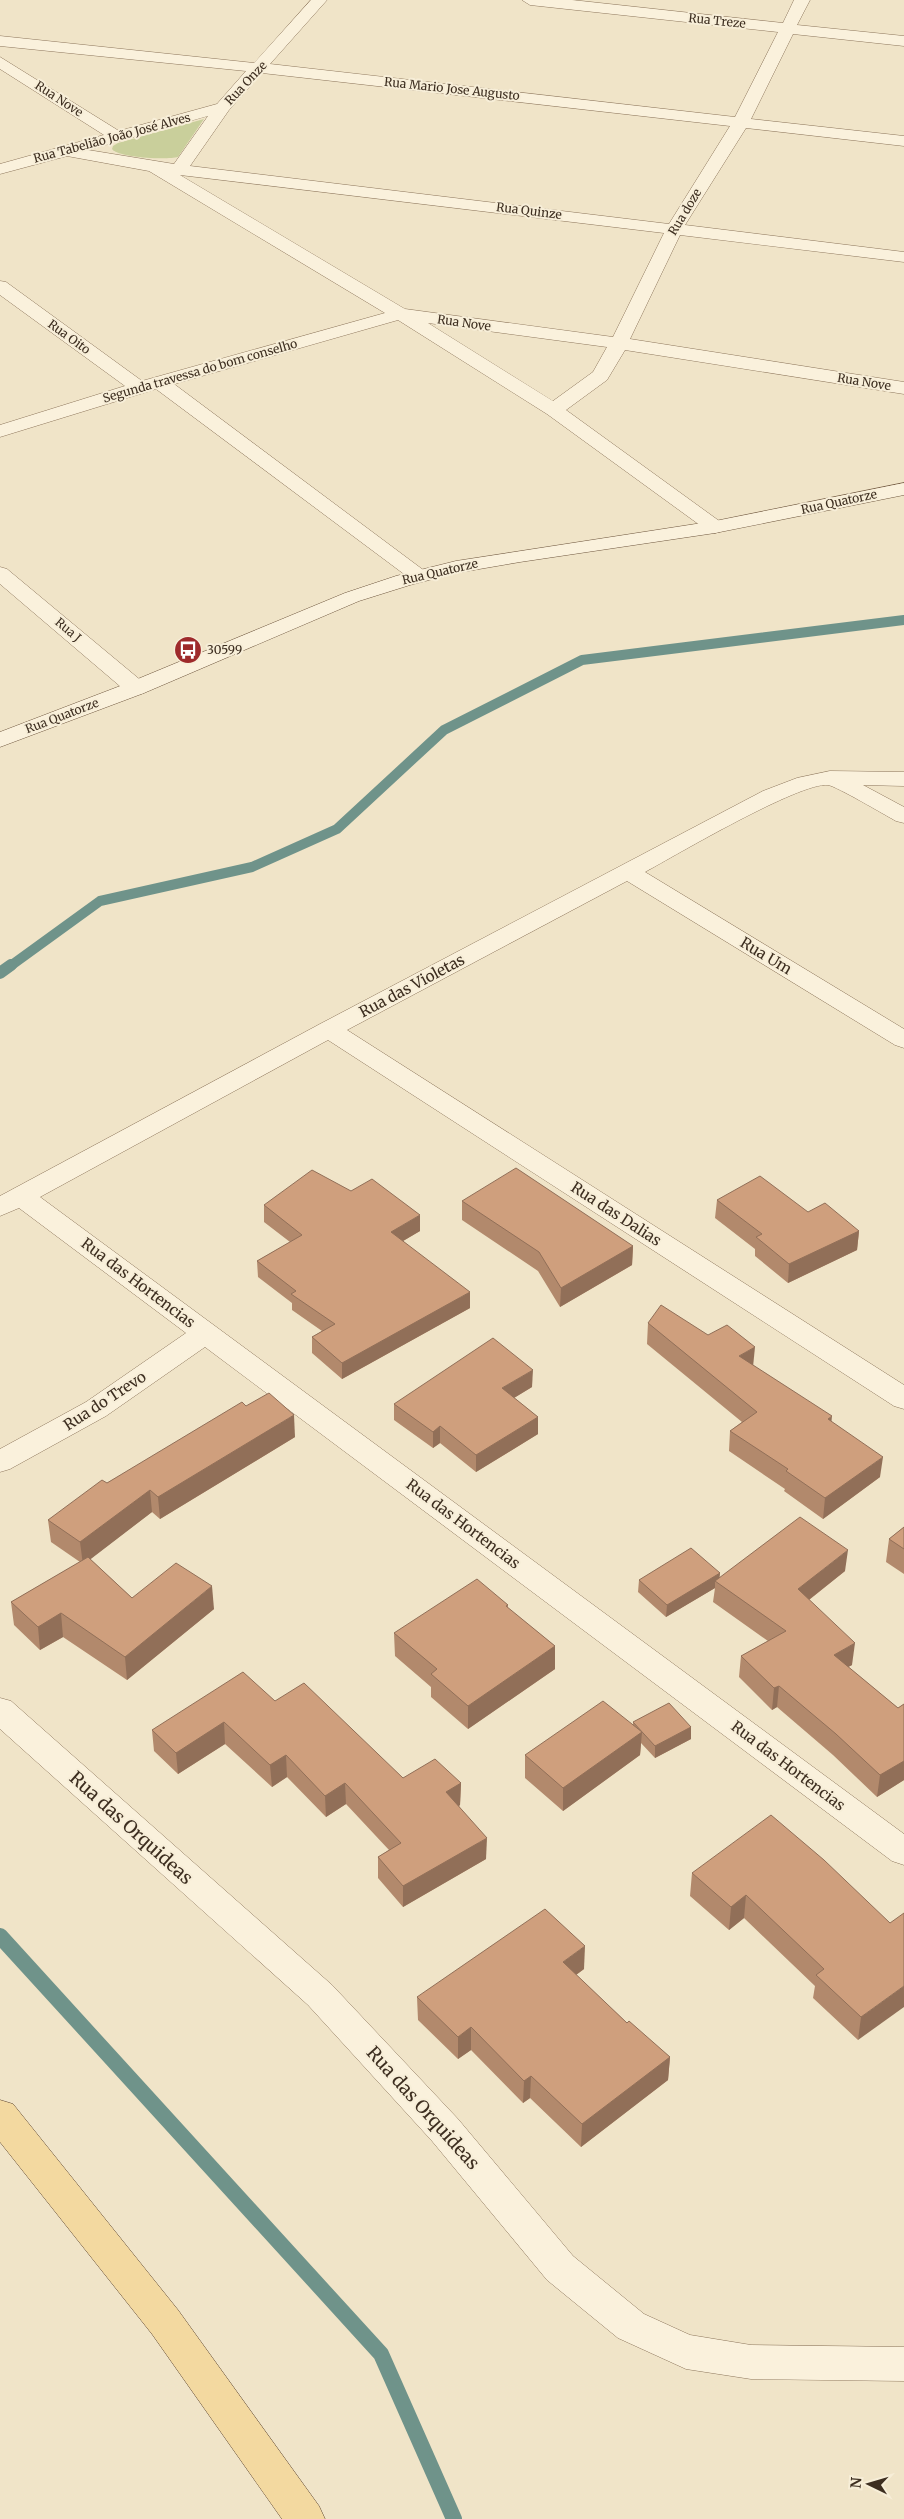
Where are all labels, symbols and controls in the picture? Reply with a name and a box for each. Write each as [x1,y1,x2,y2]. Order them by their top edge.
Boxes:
street label: Rua Treze [688,10,746,31]
street label: Rua Onze [222,58,270,108]
street label: Rua Mario Jose Augusto [384,74,521,103]
street label: Rua Nove [32,78,86,120]
street label: Rua Tabelião João José Alves [32,109,192,166]
street label: Rua doze [665,186,704,238]
street label: Rua Quinze [495,199,563,222]
street label: Rua Nove [436,311,492,334]
street label: Rua Oito [45,316,93,357]
street label: Segunda travessa do bom conselho [101,336,299,406]
street label: Rua Nove [836,370,892,393]
street label: Rua Quatorze [800,486,878,517]
street label: Rua Quatorze [401,556,479,588]
street label: Rua J [52,614,85,645]
bus stop icon: 30599 [173,635,203,665]
place label: 30599 [207,642,242,657]
street label: Rua Quatorze [23,695,101,736]
street label: Rua Um [737,933,796,978]
street label: Rua das Violetas [356,950,468,1021]
street label: Rua das Dalias [568,1177,665,1250]
street label: Rua das Hortencias [78,1234,199,1332]
street label: Rua do Trevo [60,1367,150,1434]
street label: Rua das Hortencias [403,1475,524,1573]
street label: Rua das Hortencias [728,1717,849,1815]
street label: Rua das Orquideas [65,1766,198,1889]
street label: Rua das Orquideas [362,2041,485,2174]
north arrow [844,2459,894,2509]
text: N [847,2477,865,2489]

